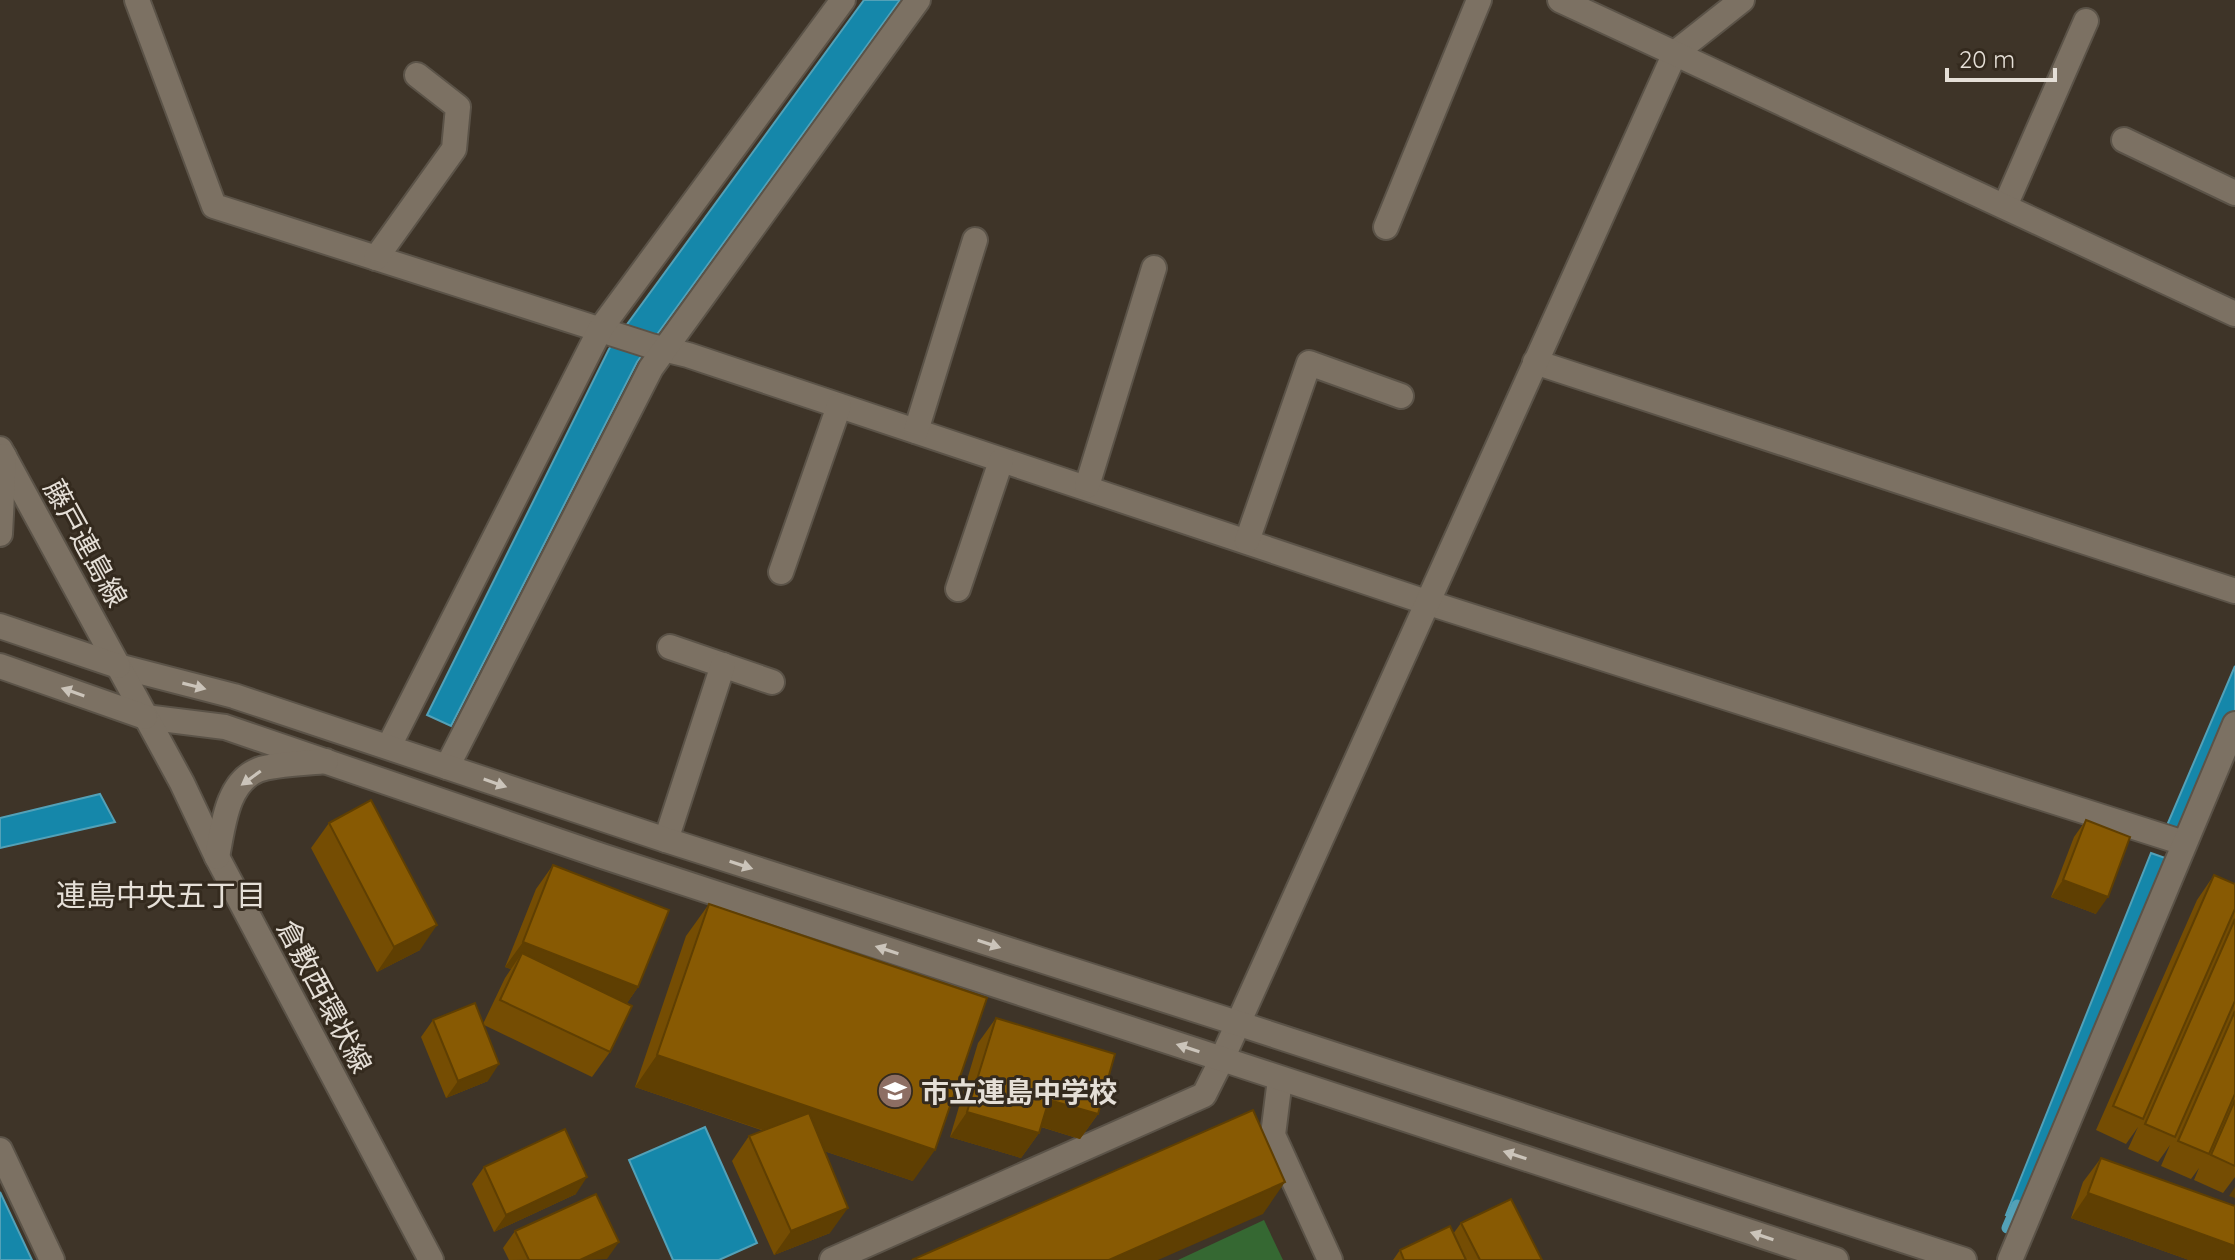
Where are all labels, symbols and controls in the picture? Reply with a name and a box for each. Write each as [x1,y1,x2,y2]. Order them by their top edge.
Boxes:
scale bar [1947,32,2055,82]
text: 20 m [1959,44,2015,74]
street label: 藤戸連島線 [37,473,135,613]
one-way arrow [182,680,207,692]
one-way arrow [60,685,84,697]
one-way arrow [240,770,262,786]
one-way arrow [483,777,507,789]
one-way arrow [730,859,754,871]
district label: 連島中央五丁目 [56,876,266,914]
street label: 倉敷西環状線 [270,914,380,1078]
one-way arrow [977,938,1001,950]
one-way arrow [875,943,899,956]
one-way arrow [1175,1041,1199,1054]
school or university icon: 市立連島中学校 [876,1072,914,1110]
place label: 市立連島中学校 [921,1074,1117,1109]
one-way arrow [1502,1149,1526,1161]
one-way arrow [1750,1229,1774,1242]

